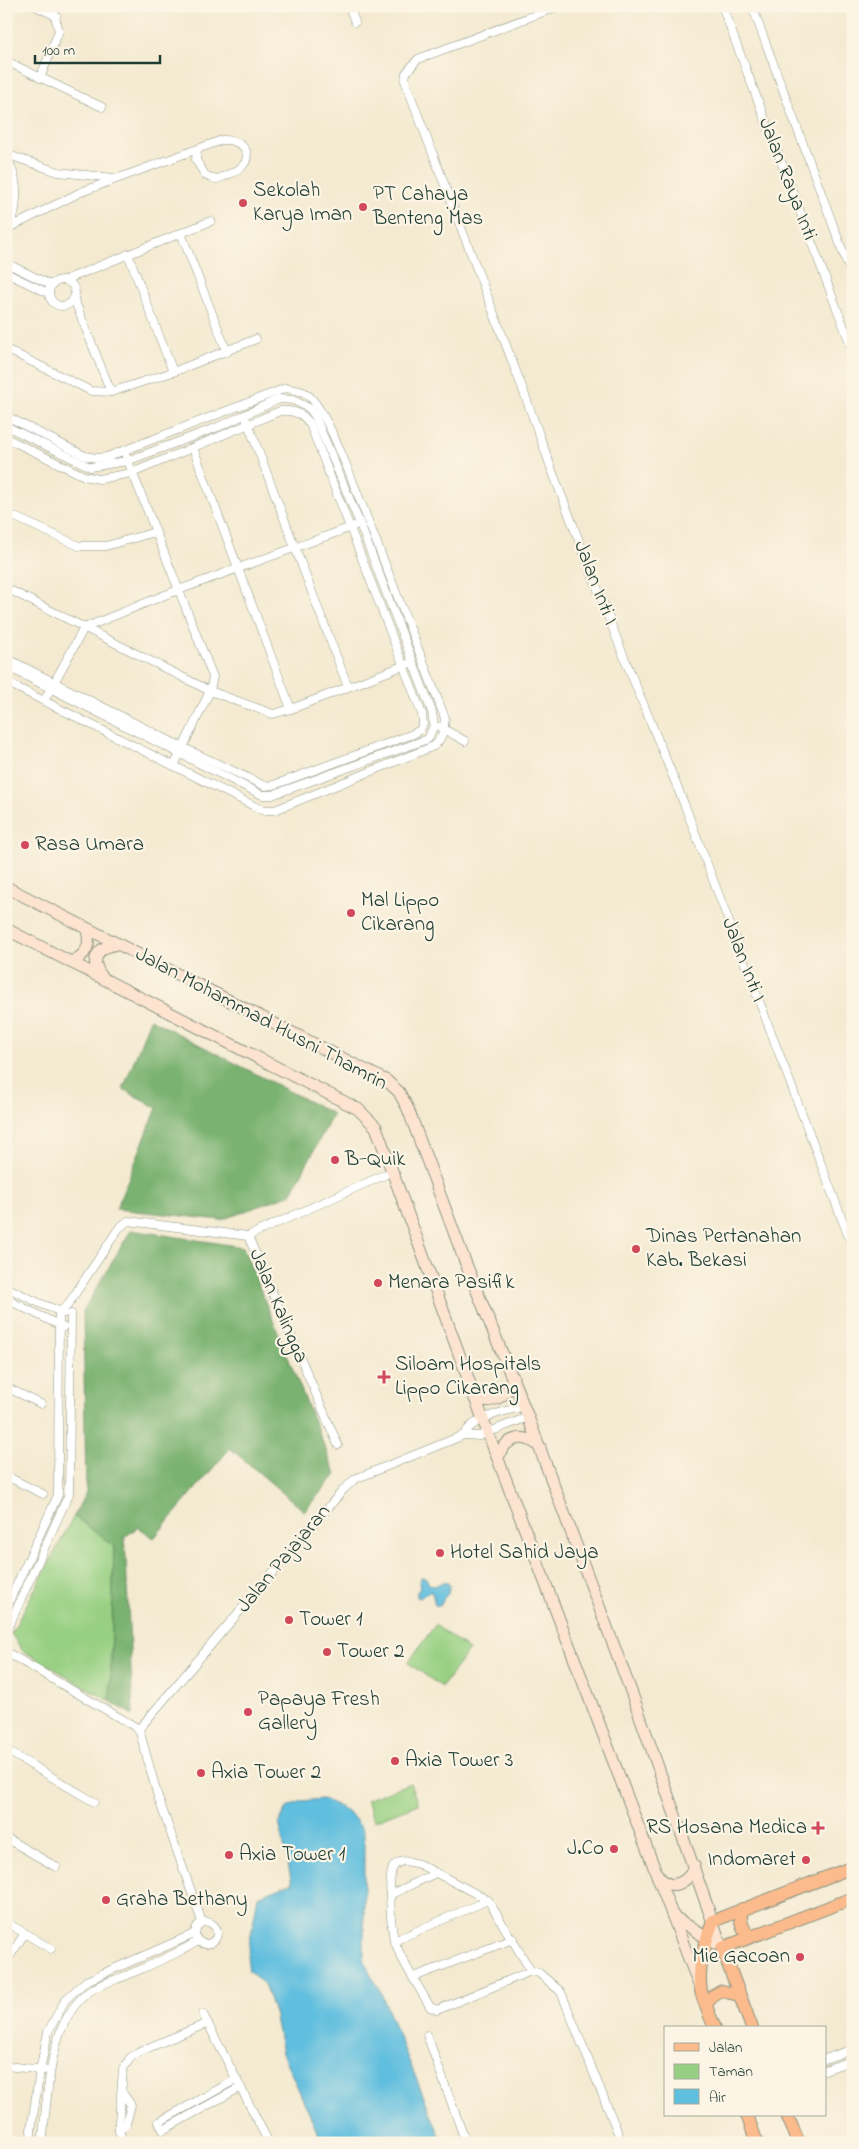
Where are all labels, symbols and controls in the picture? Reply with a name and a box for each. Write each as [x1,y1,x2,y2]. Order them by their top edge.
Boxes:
scale bar [35,32,160,64]
text: 100 m [42,40,75,62]
street label: Jalan Raya Inti [748,113,824,245]
place label: Sekolah Karya Iman [253,176,352,232]
place label: PT Cahaya Benteng Mas [372,180,483,236]
marker: Sekolah Karya Iman [237,197,249,209]
marker: PT Cahaya Benteng Mas [357,201,369,213]
street label: Jalan Inti I [565,536,625,630]
place label: Rasa Umara [35,830,144,860]
marker: Rasa Umara [19,839,31,851]
place label: Mal Lippo Cikarang [361,886,439,942]
marker: Mal Lippo Cikarang [345,907,357,919]
street label: Jalan Inti I [713,913,773,1007]
street label: Jalan Mohammad Husni Thamrin [130,940,392,1098]
place label: B-Quik [344,1145,406,1175]
marker: B-Quik [329,1154,341,1166]
place label: Dinas Pertanahan Kab. Bekasi [645,1222,801,1276]
marker: Dinas Pertanahan Kab. Bekasi [630,1243,642,1255]
street label: Jalan Kalingga [239,1244,316,1369]
place label: Menara Pasifik [388,1268,515,1298]
marker: Menara Pasifik [372,1277,384,1289]
place label: Siloam Hospitals Lippo Cikarang [395,1350,541,1406]
marker: Siloam Hospitals Lippo Cikarang [377,1370,391,1384]
street label: Jalan Pajajaran [230,1498,338,1620]
place label: Hotel Sahid Jaya [450,1538,599,1570]
marker: Hotel Sahid Jaya [434,1547,446,1559]
place label: Tower 1 [299,1605,363,1635]
marker: Tower 1 [283,1614,295,1626]
place label: Tower 2 [337,1637,405,1667]
marker: Tower 2 [321,1646,333,1658]
place label: Papaya Fresh Gallery [258,1685,380,1741]
marker: Papaya Fresh Gallery [242,1706,254,1718]
place label: Axia Tower 3 [405,1746,513,1776]
marker: Axia Tower 3 [389,1755,401,1767]
place label: Axia Tower 2 [211,1758,321,1788]
marker: Axia Tower 2 [195,1767,207,1779]
place label: RS Hosana Medica [646,1813,807,1843]
marker: RS Hosana Medica [811,1821,825,1835]
place label: J.Co [567,1834,604,1864]
place label: Axia Tower 1 [239,1840,346,1870]
marker: J.Co [608,1843,620,1855]
place label: Indomaret [707,1845,796,1875]
marker: Axia Tower 1 [223,1849,235,1861]
marker: Indomaret [800,1854,812,1866]
place label: Graha Bethany [116,1885,248,1917]
marker: Graha Bethany [100,1894,112,1906]
place label: Mie Gacoan [692,1942,790,1972]
marker: Mie Gacoan [794,1951,806,1963]
legend [664,2026,826,2116]
text: Jalan [709,2037,742,2059]
text: Taman [709,2061,753,2083]
text: Air [709,2087,726,2109]

